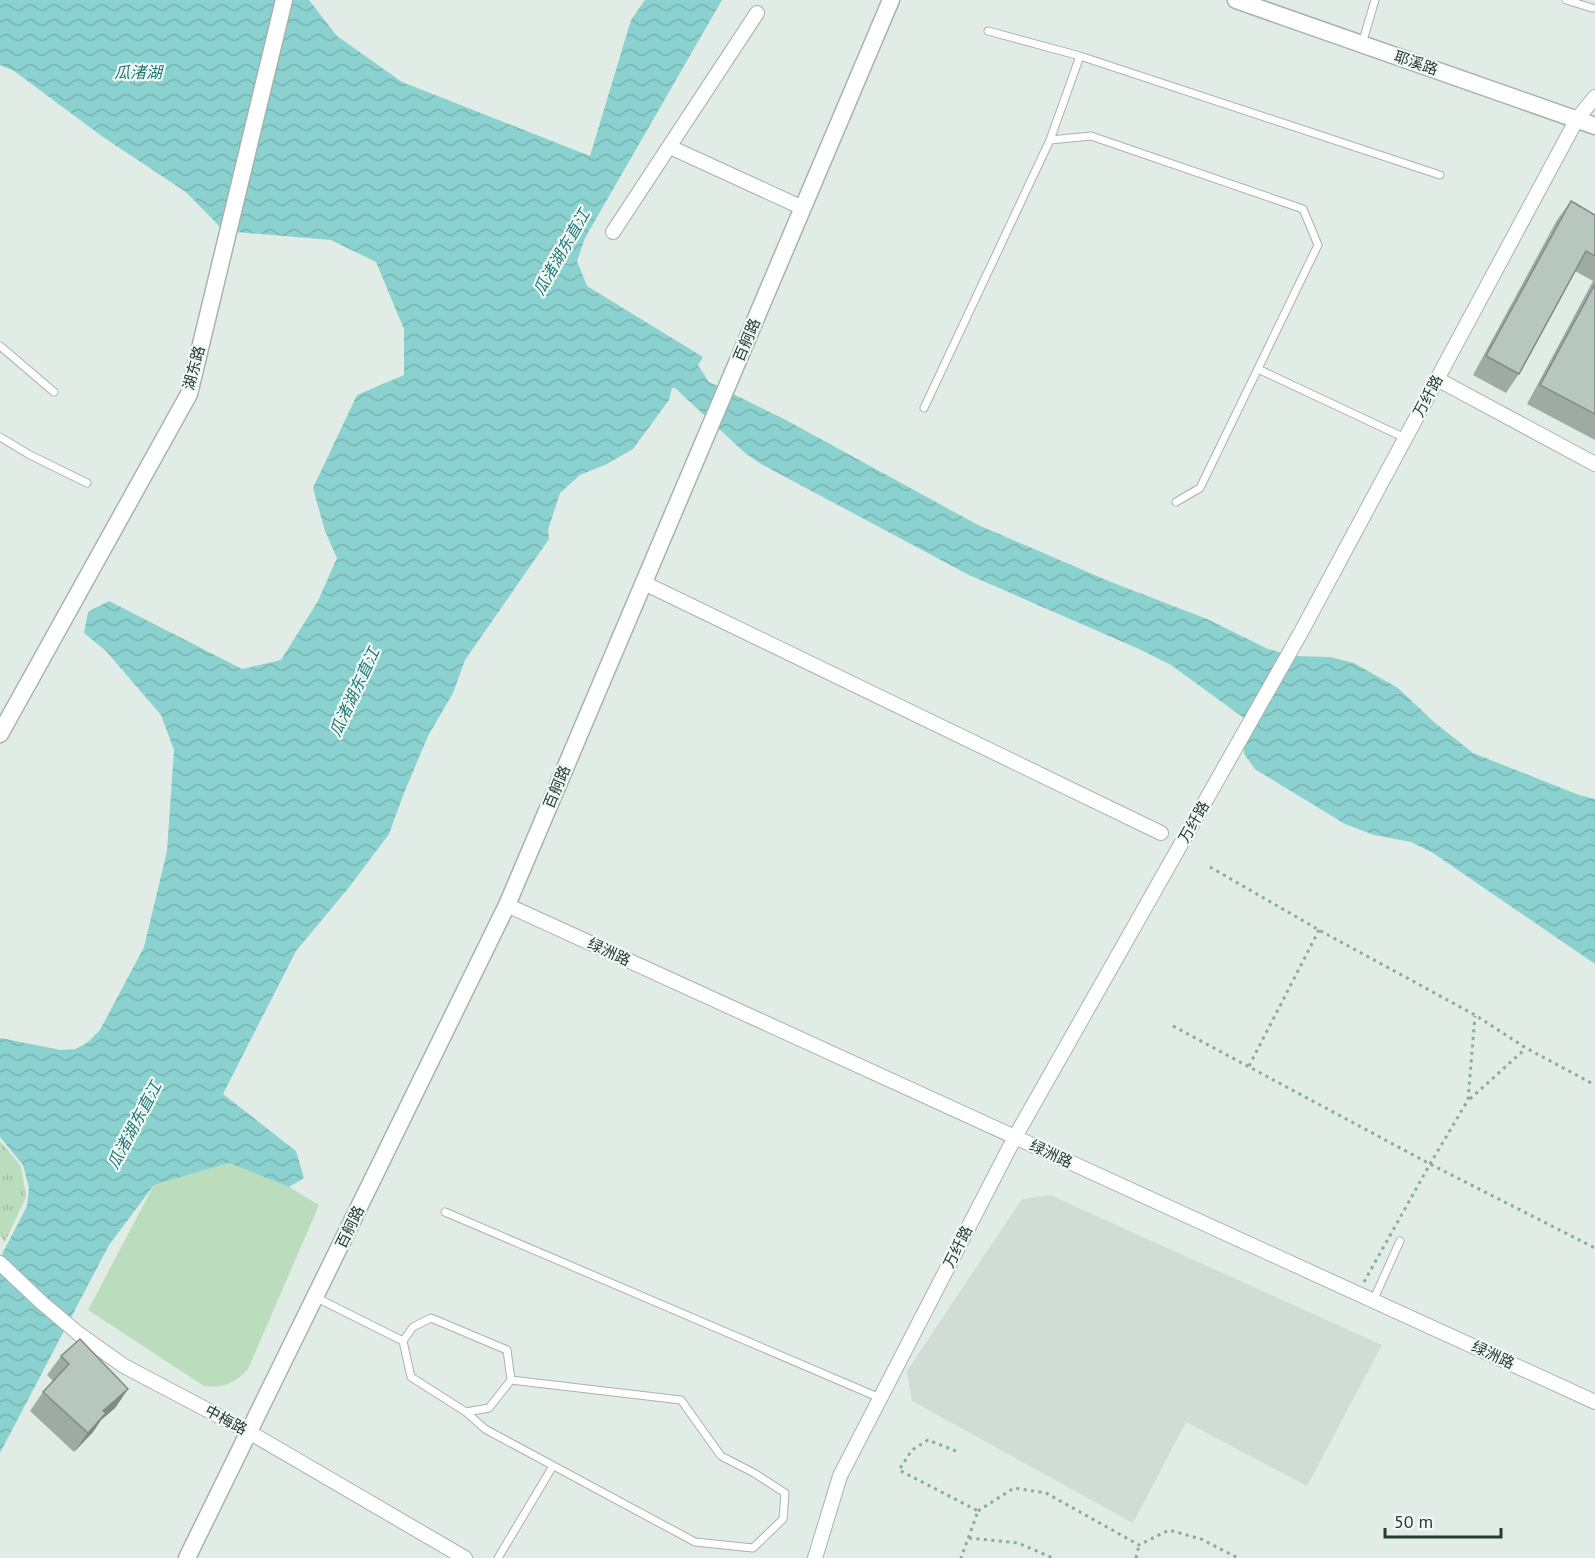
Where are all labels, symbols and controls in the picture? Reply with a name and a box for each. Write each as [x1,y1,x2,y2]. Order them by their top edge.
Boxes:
street label: 耶溪路 [1392,46,1441,79]
water label: 瓜渚湖 [114,62,165,82]
water label: 瓜渚湖东直江 [528,204,595,299]
street label: 百舸路 [729,315,764,364]
street label: 湖东路 [179,344,209,392]
street label: 万纤路 [1409,371,1447,420]
water label: 瓜渚湖东直江 [325,642,384,740]
street label: 百舸路 [539,762,574,811]
street label: 万纤路 [1174,798,1213,846]
street label: 绿洲路 [585,933,634,970]
water label: 瓜渚湖东直江 [103,1076,166,1172]
street label: 绿洲路 [1027,1135,1076,1172]
street label: 百舸路 [331,1202,368,1251]
street label: 万纤路 [939,1222,976,1271]
street label: 绿洲路 [1469,1336,1518,1373]
street label: 中梅路 [202,1401,251,1439]
scale bar [1385,1501,1500,1539]
text: 50 m [1394,1510,1433,1533]

